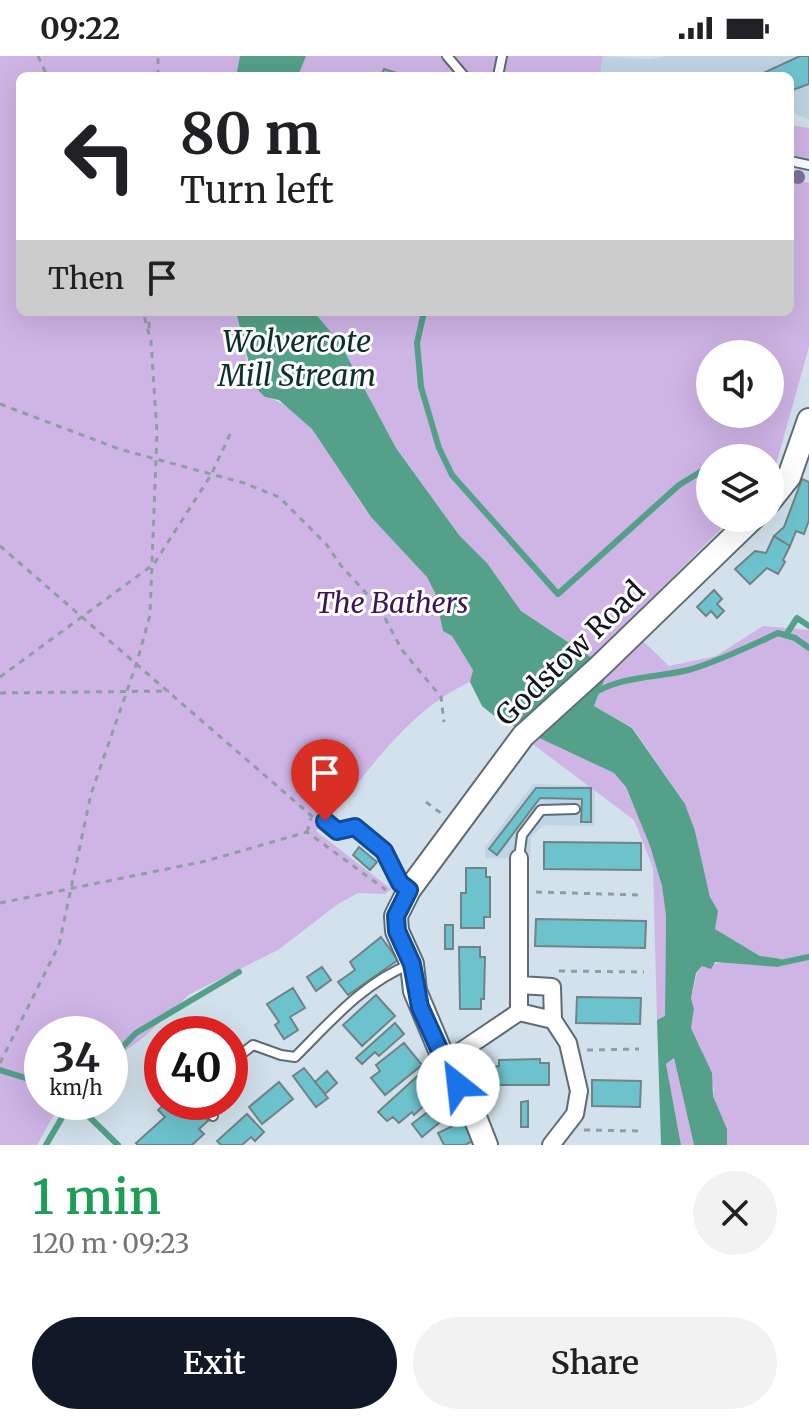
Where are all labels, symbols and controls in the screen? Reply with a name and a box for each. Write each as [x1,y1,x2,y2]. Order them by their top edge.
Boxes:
text: 09:22 [40,9,120,47]
text: 80 m [180,99,321,169]
icon: left [48,104,152,208]
text: Turn left [180,168,334,213]
icon: arrive [140,256,184,300]
text: Then [48,259,124,297]
water label: Wolvercote Mill Stream [216,322,376,394]
map controls [696,340,784,532]
button: sound [696,340,784,428]
button: layers [696,444,784,532]
street label: Godstow Road [488,573,652,733]
park label: The Bathers [316,585,468,621]
pin [291,739,359,821]
icon: arrive [303,751,347,795]
speed limit sign: 40 [144,1016,248,1120]
text: 34 [52,1033,100,1083]
position arrow [416,1043,500,1127]
text: km/h [50,1075,102,1100]
text: 1 min [32,1167,161,1227]
button: close [693,1171,777,1255]
text: 120 m · 09:23 [32,1227,190,1260]
button: Exit [32,1317,397,1409]
button: Share [413,1317,777,1409]

